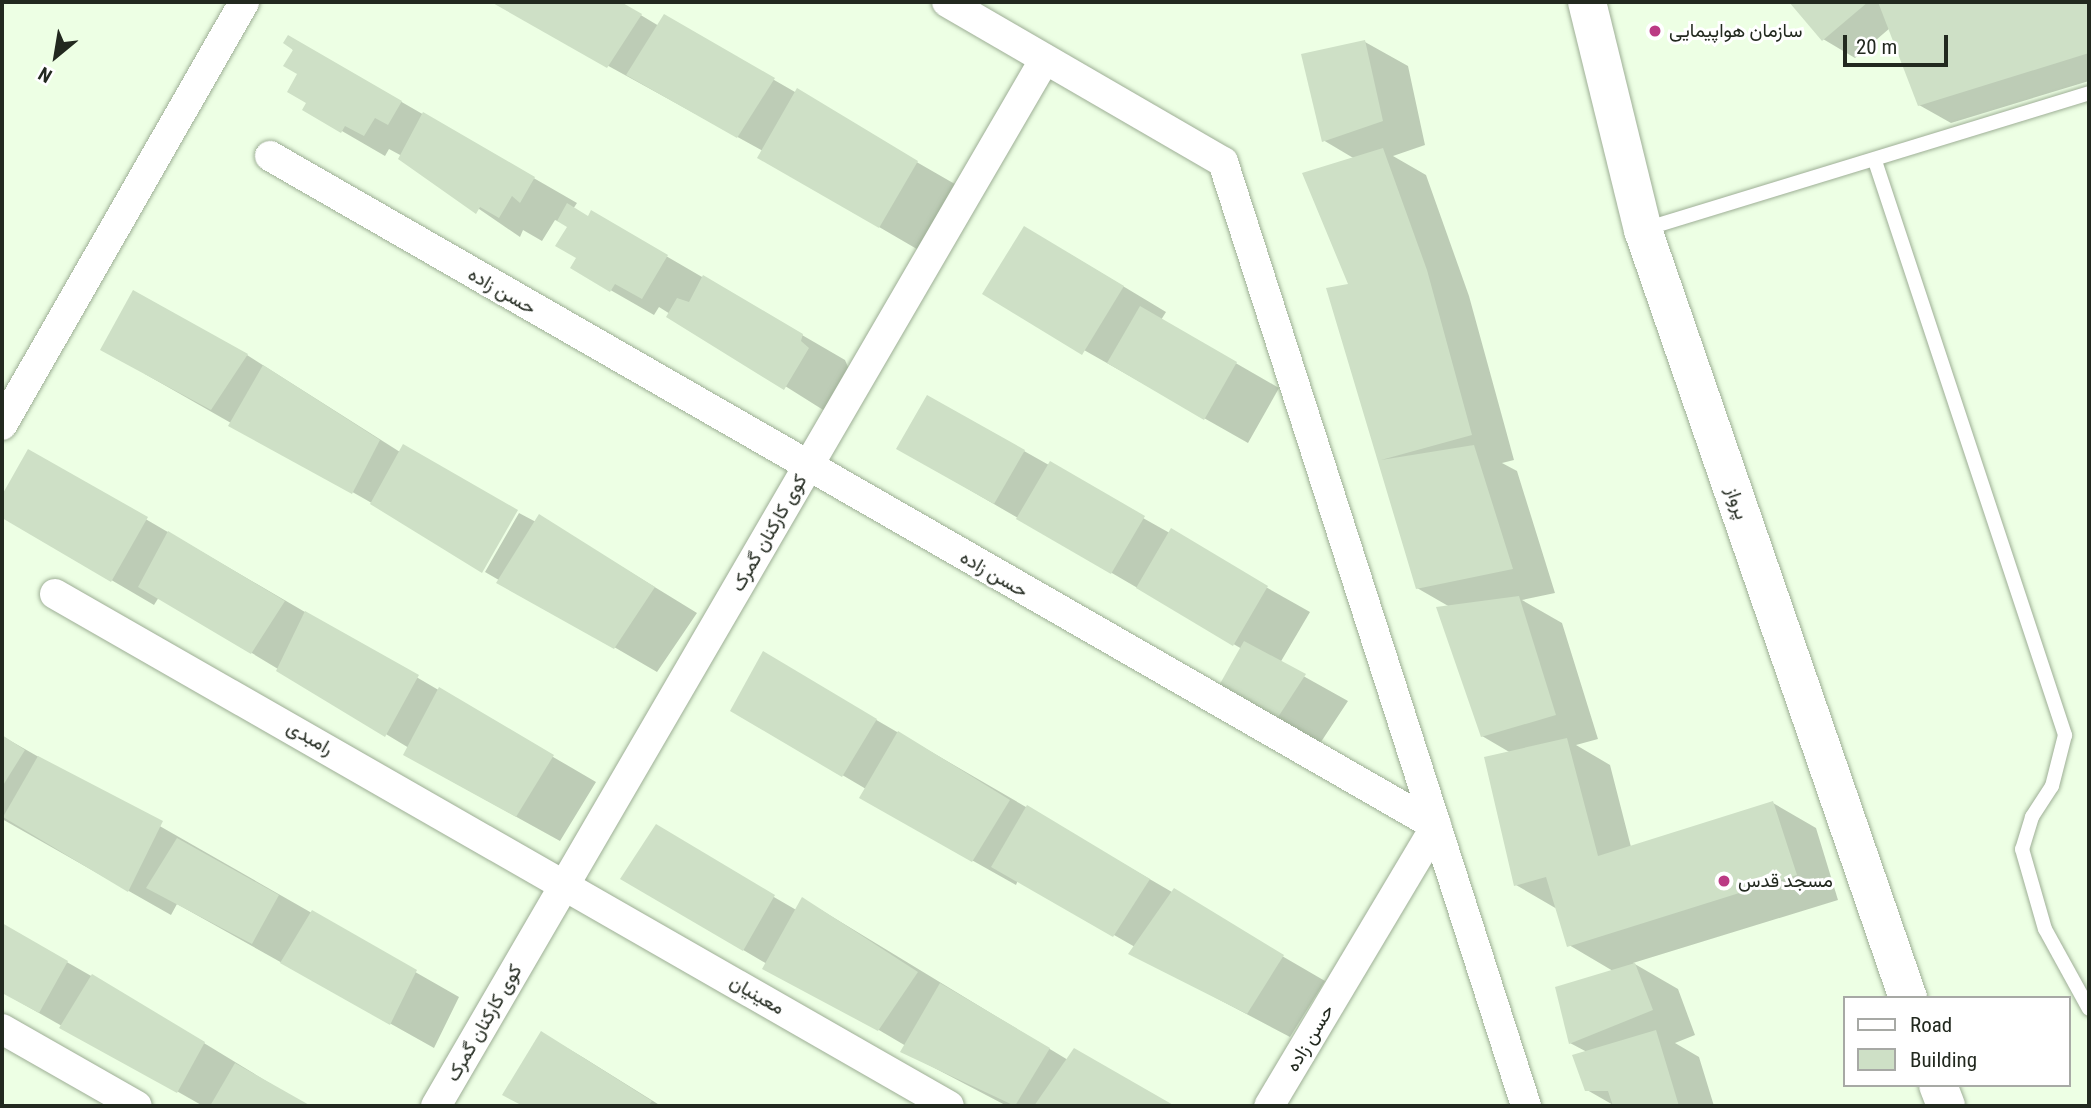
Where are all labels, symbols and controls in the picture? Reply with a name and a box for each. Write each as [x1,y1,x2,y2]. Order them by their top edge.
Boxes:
place label: سازمان هواپیمایی [1669,20,1803,42]
north arrow [21,21,91,91]
scale bar [1846,21,1951,65]
marker: سازمان هواپیمایی [1647,23,1663,39]
text: 20 m [1856,35,1897,59]
text: N [34,62,56,87]
street label: حسن زاده [464,263,540,319]
street label: کوی کارکنان گمرک [726,470,812,596]
street label: پرواز [1721,484,1753,522]
street label: حسن زاده [956,546,1032,602]
street label: رامبدی [283,716,337,760]
place label: مسجد قدس [1738,870,1833,892]
marker: مسجد قدس [1716,873,1732,889]
street label: کوی کارکنان گمرک [441,960,527,1086]
street label: معینیان [726,970,788,1020]
legend [1842,996,2070,1087]
street label: حسن زاده [1281,1000,1339,1076]
text: Road [1910,1013,1952,1037]
text: Building [1910,1048,1977,1072]

